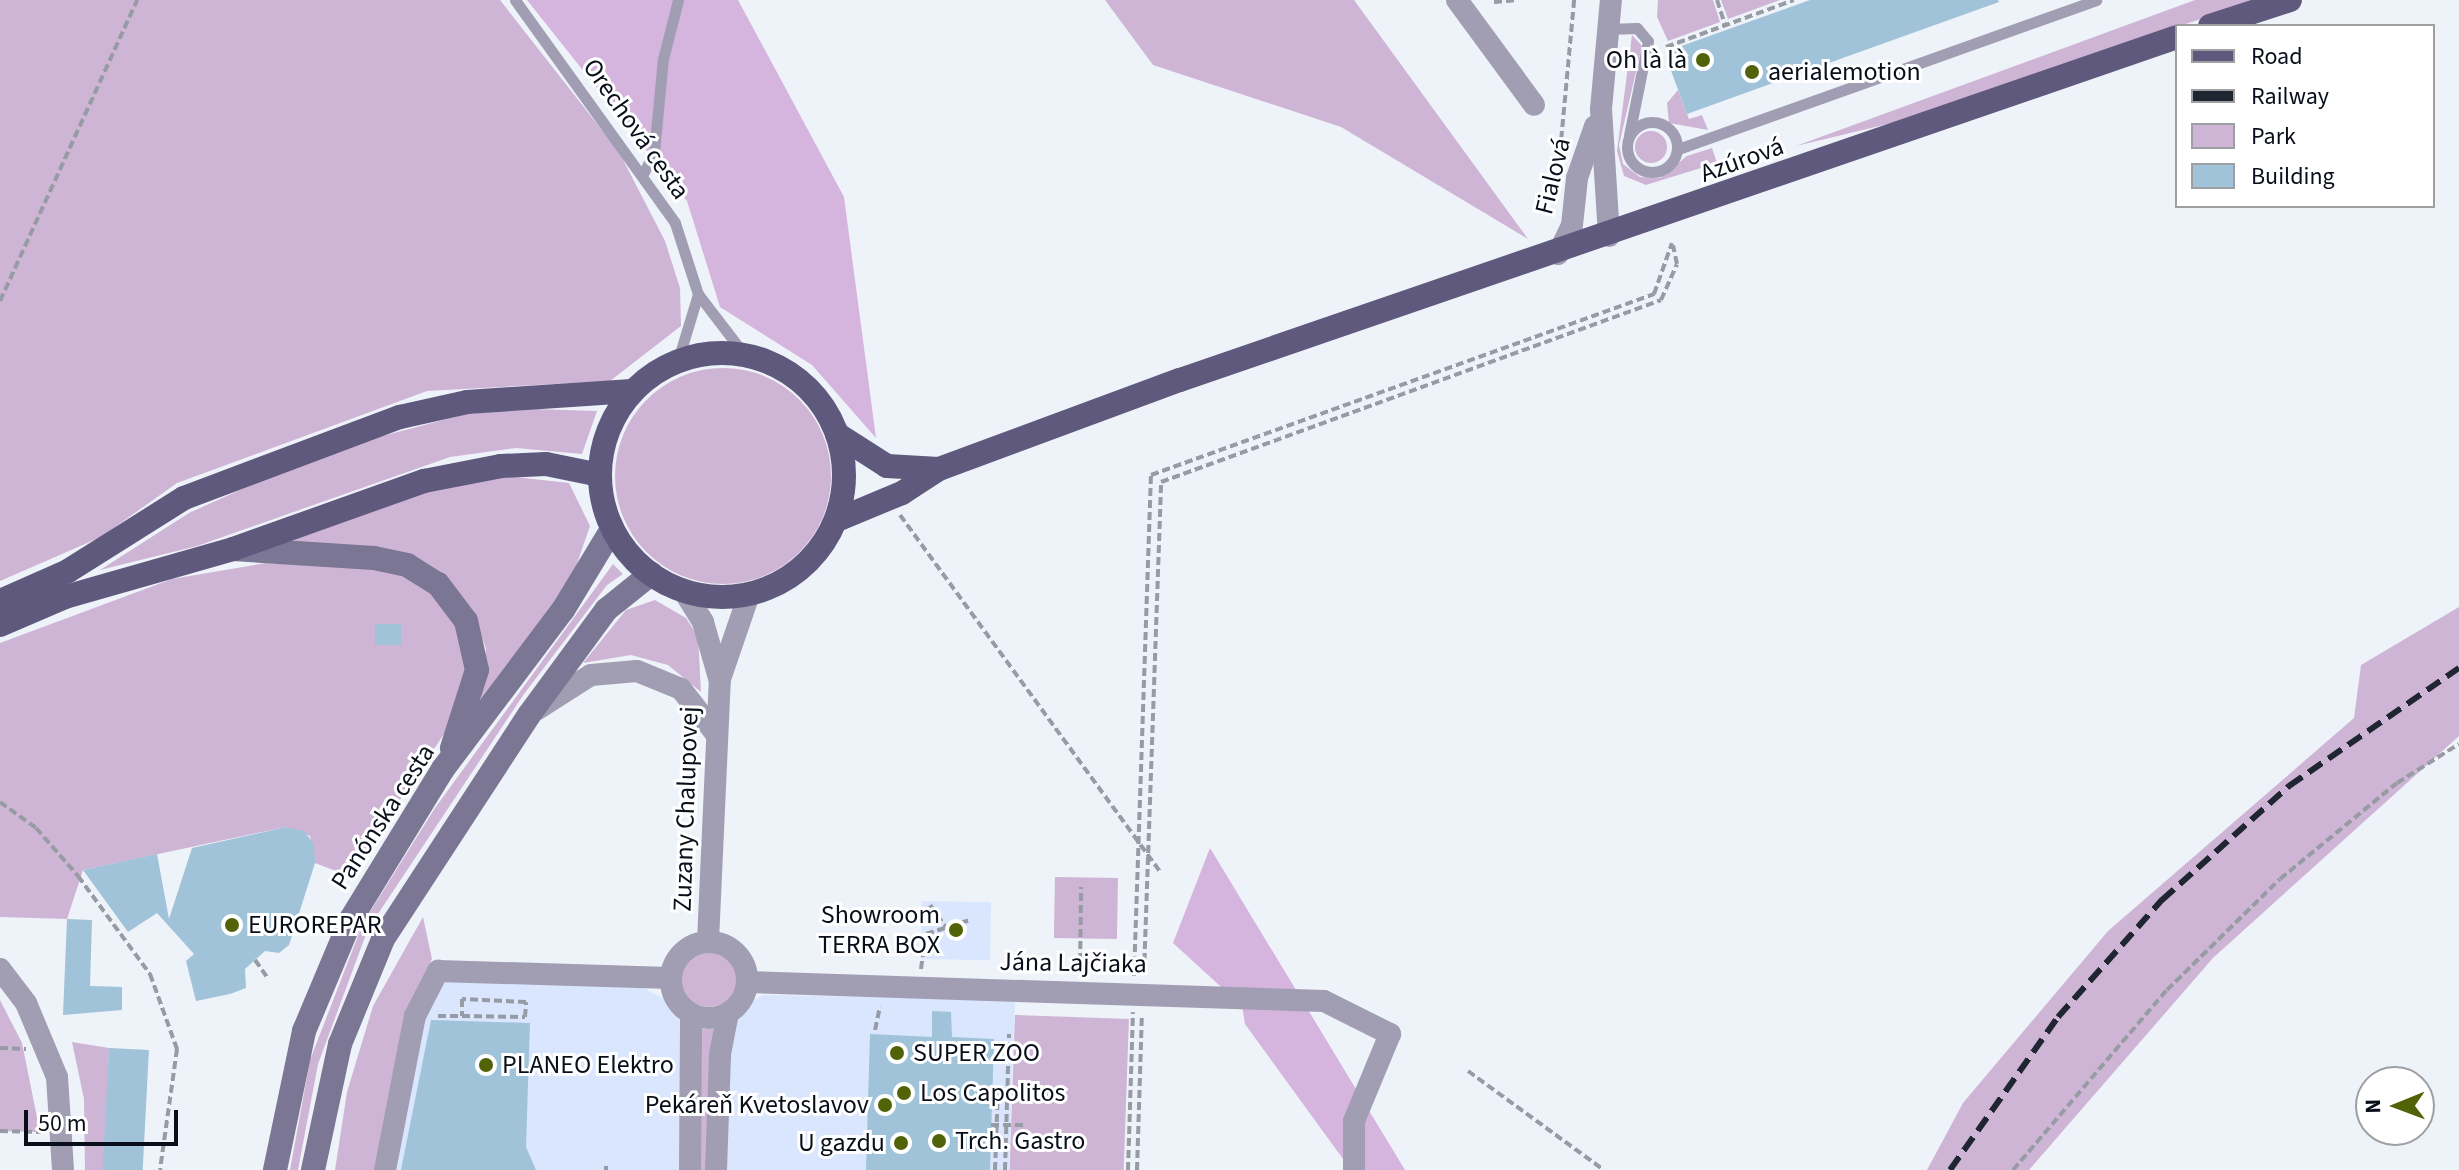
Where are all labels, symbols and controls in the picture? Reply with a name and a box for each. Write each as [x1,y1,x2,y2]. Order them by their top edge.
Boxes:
legend [2175,24,2435,208]
text: Road [2251,39,2303,74]
place label: Oh là là [1606,44,1687,76]
marker: Oh là là [1694,51,1712,69]
street label: Orechová cesta [576,53,696,205]
place label: aerialemotion [1768,56,1921,88]
marker: aerialemotion [1743,63,1761,81]
text: Railway [2251,79,2329,114]
text: Park [2251,119,2296,154]
street label: Azúrová [1696,131,1788,189]
street label: Fialová [1528,135,1578,217]
text: Building [2251,159,2335,194]
street label: Zuzany Chalupovej [667,706,705,912]
street label: Panónska cesta [324,738,442,896]
place label: Showroom TERRA BOX [818,899,940,960]
place label: EUROREPAR [248,909,381,941]
marker: EUROREPAR [223,916,241,934]
marker: Showroom TERRA BOX [947,921,965,939]
street label: Jána Lajčiaka [999,946,1147,980]
place label: SUPER ZOO [913,1037,1040,1069]
marker: SUPER ZOO [888,1044,906,1062]
place label: PLANEO Elektro [502,1049,674,1081]
marker: PLANEO Elektro [477,1056,495,1074]
north arrow [2355,1066,2435,1146]
place label: Los Capolitos [920,1077,1065,1109]
marker: Los Capolitos [895,1084,913,1102]
place label: Pekáreň Kvetoslavov [645,1089,869,1121]
scale bar [28,1094,182,1144]
marker: Pekáreň Kvetoslavov [876,1096,894,1114]
text: N [2357,1099,2389,1114]
text: 50 m [38,1106,87,1141]
place label: Trch. Gastro [955,1125,1085,1157]
place label: U gazdu [798,1127,885,1159]
marker: Trch. Gastro [930,1132,948,1150]
marker: U gazdu [892,1134,910,1152]

